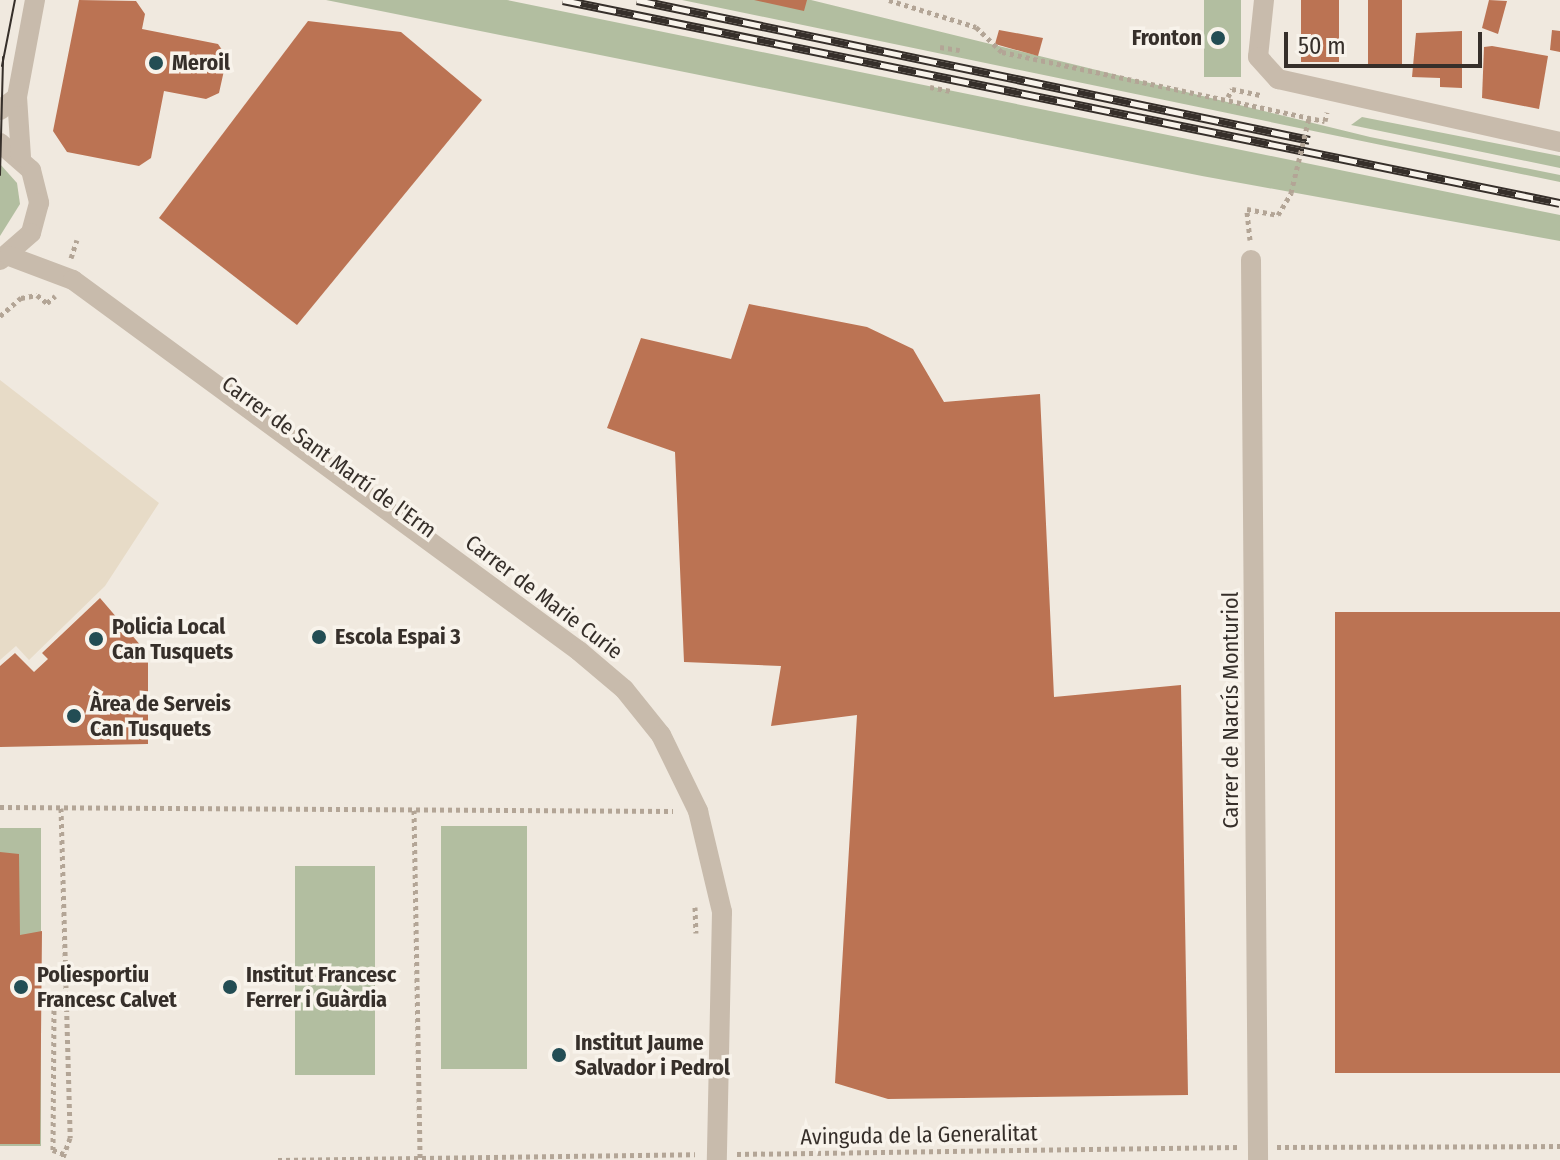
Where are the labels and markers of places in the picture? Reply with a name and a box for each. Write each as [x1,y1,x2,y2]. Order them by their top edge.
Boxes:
place label: Fronton [1132,25,1202,51]
marker: Fronton [1209,29,1227,47]
place label: Meroil [172,50,230,76]
marker: Meroil [147,54,165,72]
place label: Policia Local Can Tusquets [112,613,233,664]
place label: Escola Espai 3 [335,624,461,650]
marker: Escola Espai 3 [310,628,328,646]
marker: Policia Local Can Tusquets [87,630,105,648]
place label: Àrea de Serveis Can Tusquets [90,690,231,742]
marker: Àrea de Serveis Can Tusquets [65,707,83,725]
place label: Poliesportiu Francesc Calvet [37,961,177,1012]
place label: Institut Francesc Ferrer i Guàrdia [246,961,396,1012]
marker: Poliesportiu Francesc Calvet [12,978,30,996]
marker: Institut Francesc Ferrer i Guàrdia [221,978,239,996]
place label: Institut Jaume Salvador i Pedrol [575,1029,730,1080]
marker: Institut Jaume Salvador i Pedrol [550,1046,568,1064]

